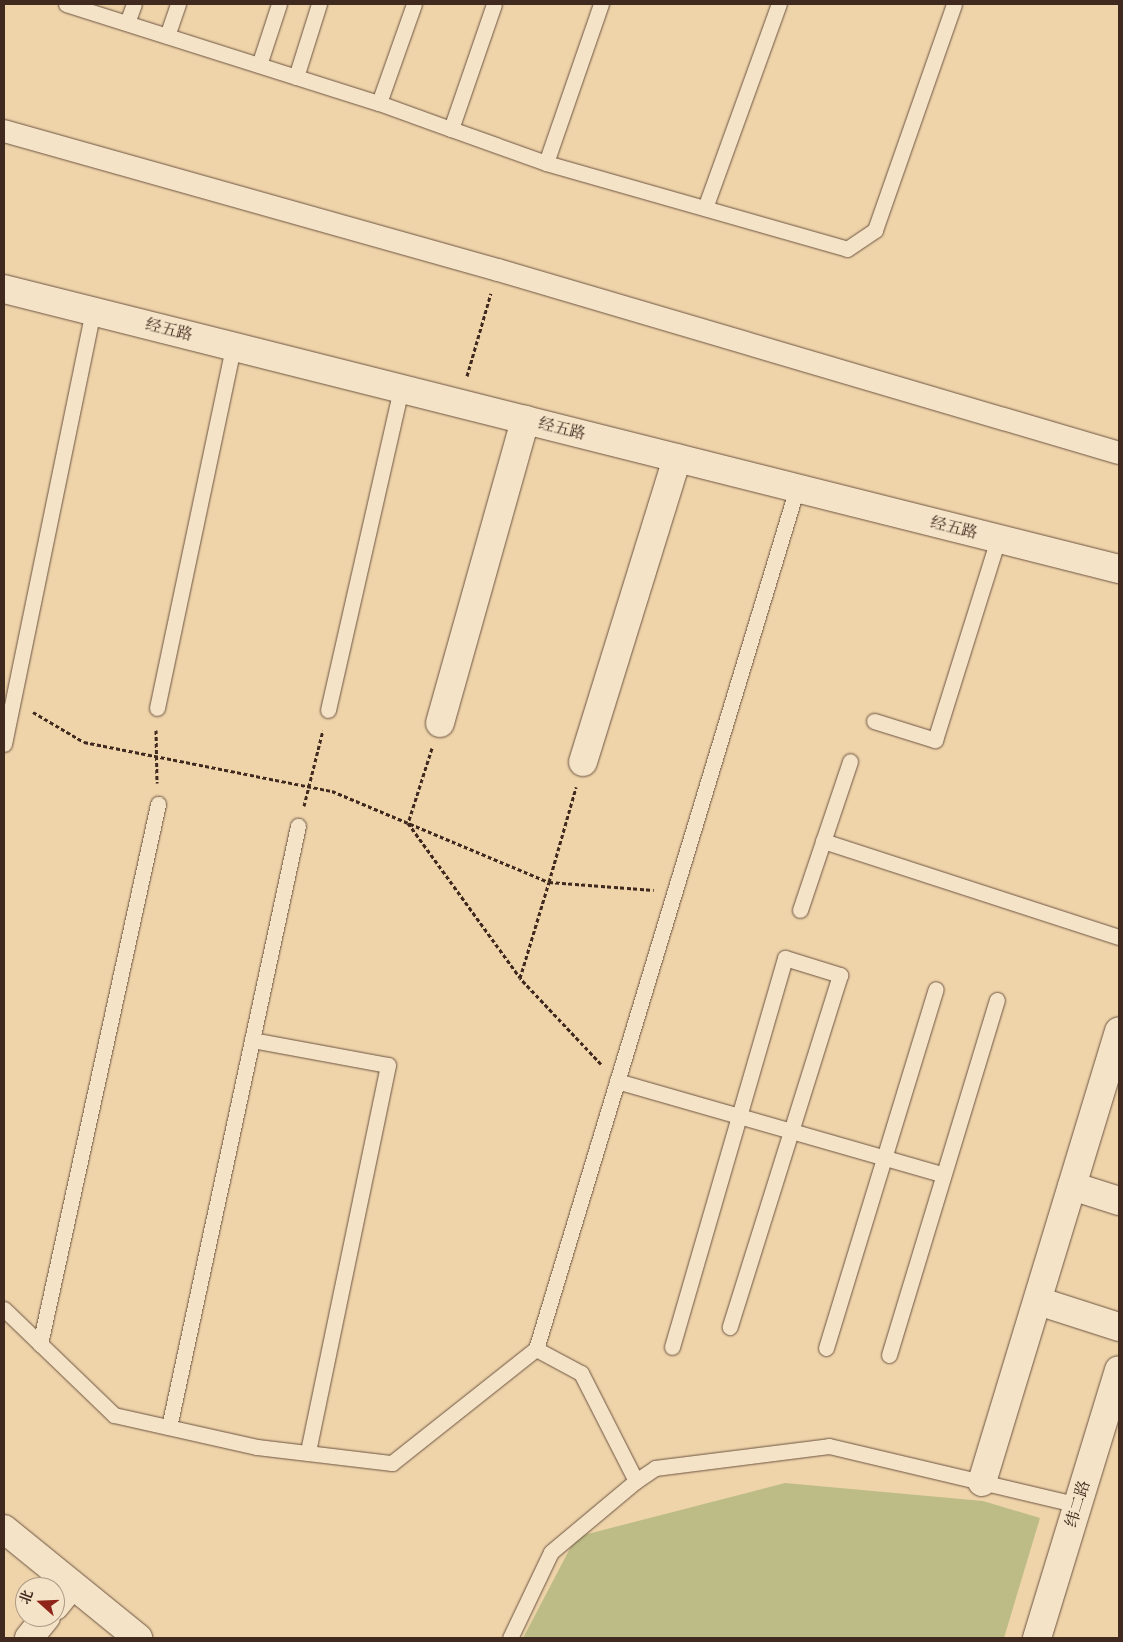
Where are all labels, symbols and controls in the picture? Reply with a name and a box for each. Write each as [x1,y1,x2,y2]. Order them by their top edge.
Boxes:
street label: 经五路 [143,315,195,345]
street label: 经五路 [536,414,588,444]
street label: 经五路 [928,513,980,543]
street label: 纬二路 [1062,1478,1094,1530]
north arrow [15,1577,65,1627]
text: 北 [15,1587,38,1607]

